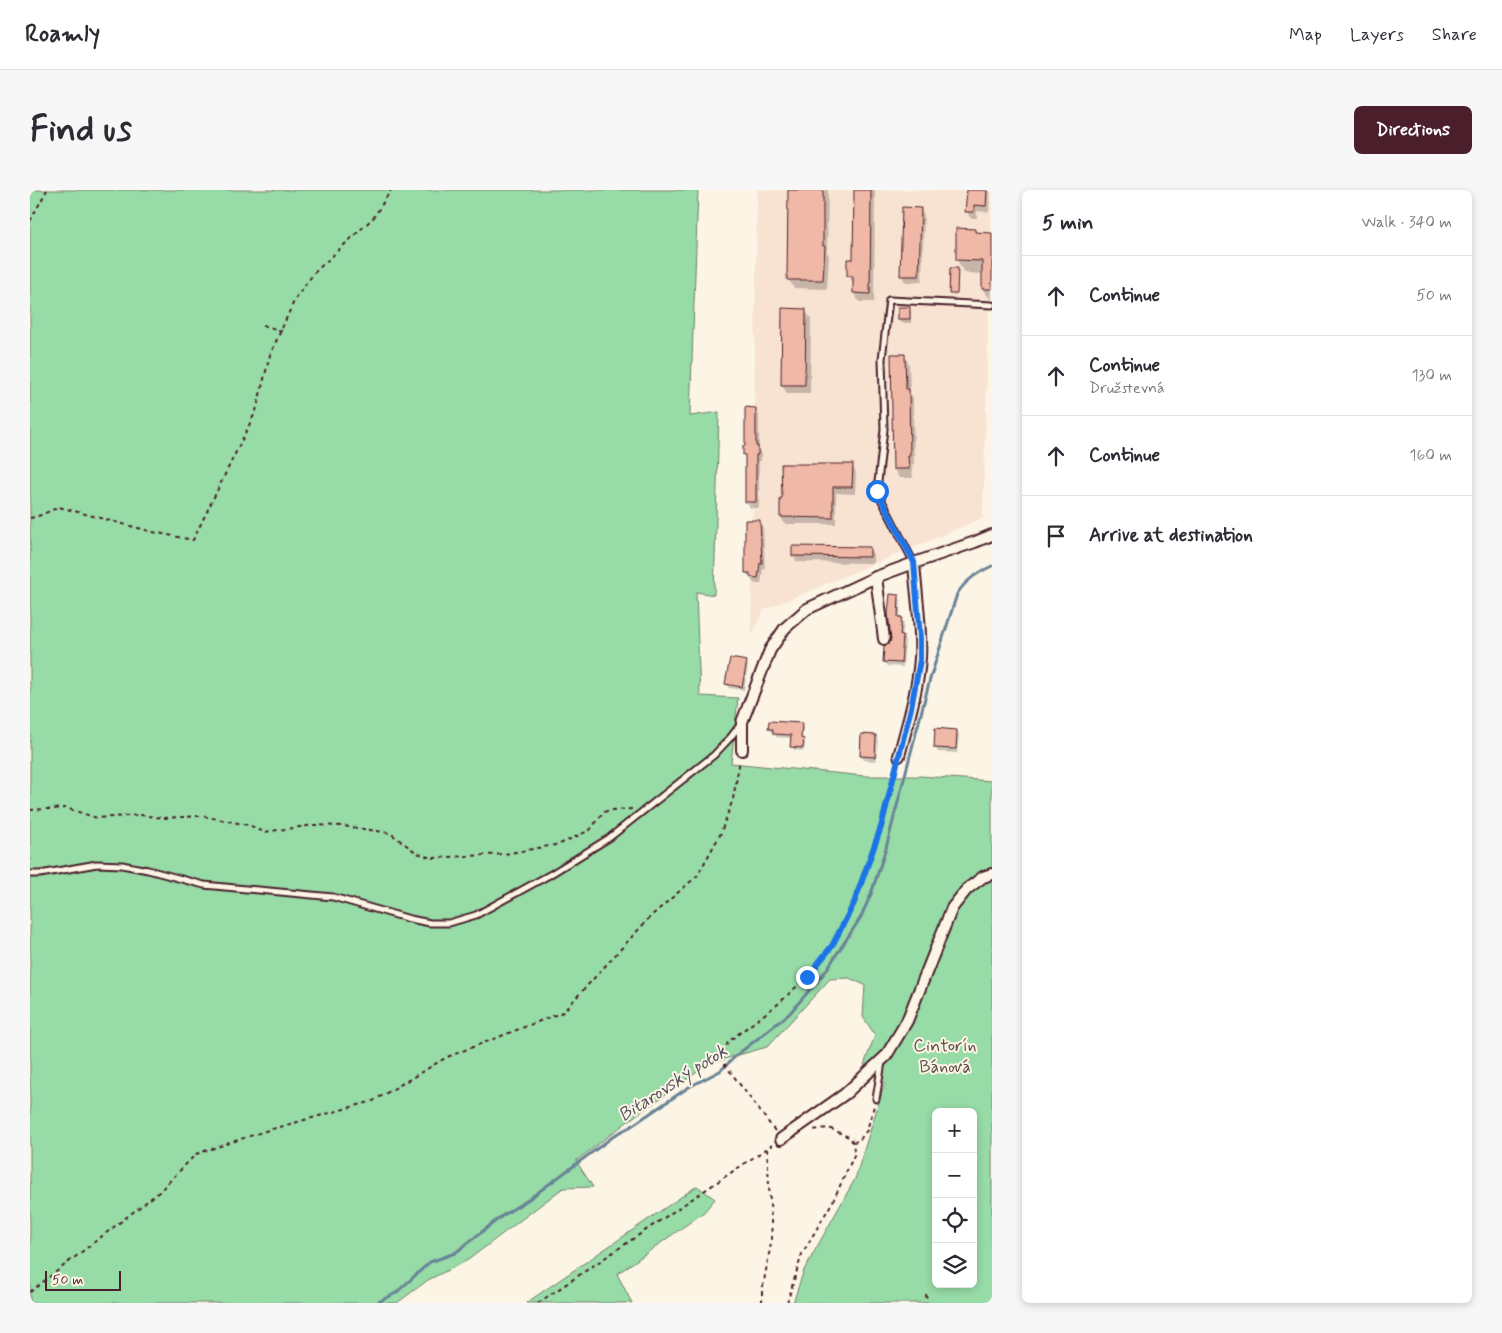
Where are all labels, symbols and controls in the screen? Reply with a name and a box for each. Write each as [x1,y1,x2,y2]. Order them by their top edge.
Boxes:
text: Roamly [25,19,100,50]
text: Map [1289,23,1322,47]
text: Layers [1350,23,1404,47]
text: Share [1432,23,1477,47]
button: Directions [1354,106,1472,154]
text: Find us [30,107,132,153]
text: 5 min [1042,209,1094,237]
text: Walk · 340 m [1362,212,1452,233]
icon: ahead [1042,282,1070,310]
text: Continue [1089,283,1160,308]
text: 50 m [1416,285,1452,306]
text: Continue [1089,353,1160,378]
icon: ahead [1042,362,1070,390]
text: 130 m [1411,365,1452,386]
text: Družstevná [1089,378,1165,399]
icon: ahead [1042,442,1070,470]
text: Continue [1089,443,1160,468]
text: 160 m [1409,445,1452,466]
route start [866,480,889,503]
icon: arrive [1042,522,1070,550]
text: Arrive at destination [1089,523,1253,548]
route end [796,966,819,989]
park label: Cintorín Bánová [913,1034,977,1079]
water label: Bitarovský potok [614,1038,733,1128]
map controls [932,1108,977,1288]
button: + [932,1108,977,1153]
button: − [932,1153,977,1198]
button: locate [932,1198,977,1243]
button: layers [932,1243,977,1288]
scale bar [45,1268,121,1291]
text: 50 m [52,1271,83,1289]

